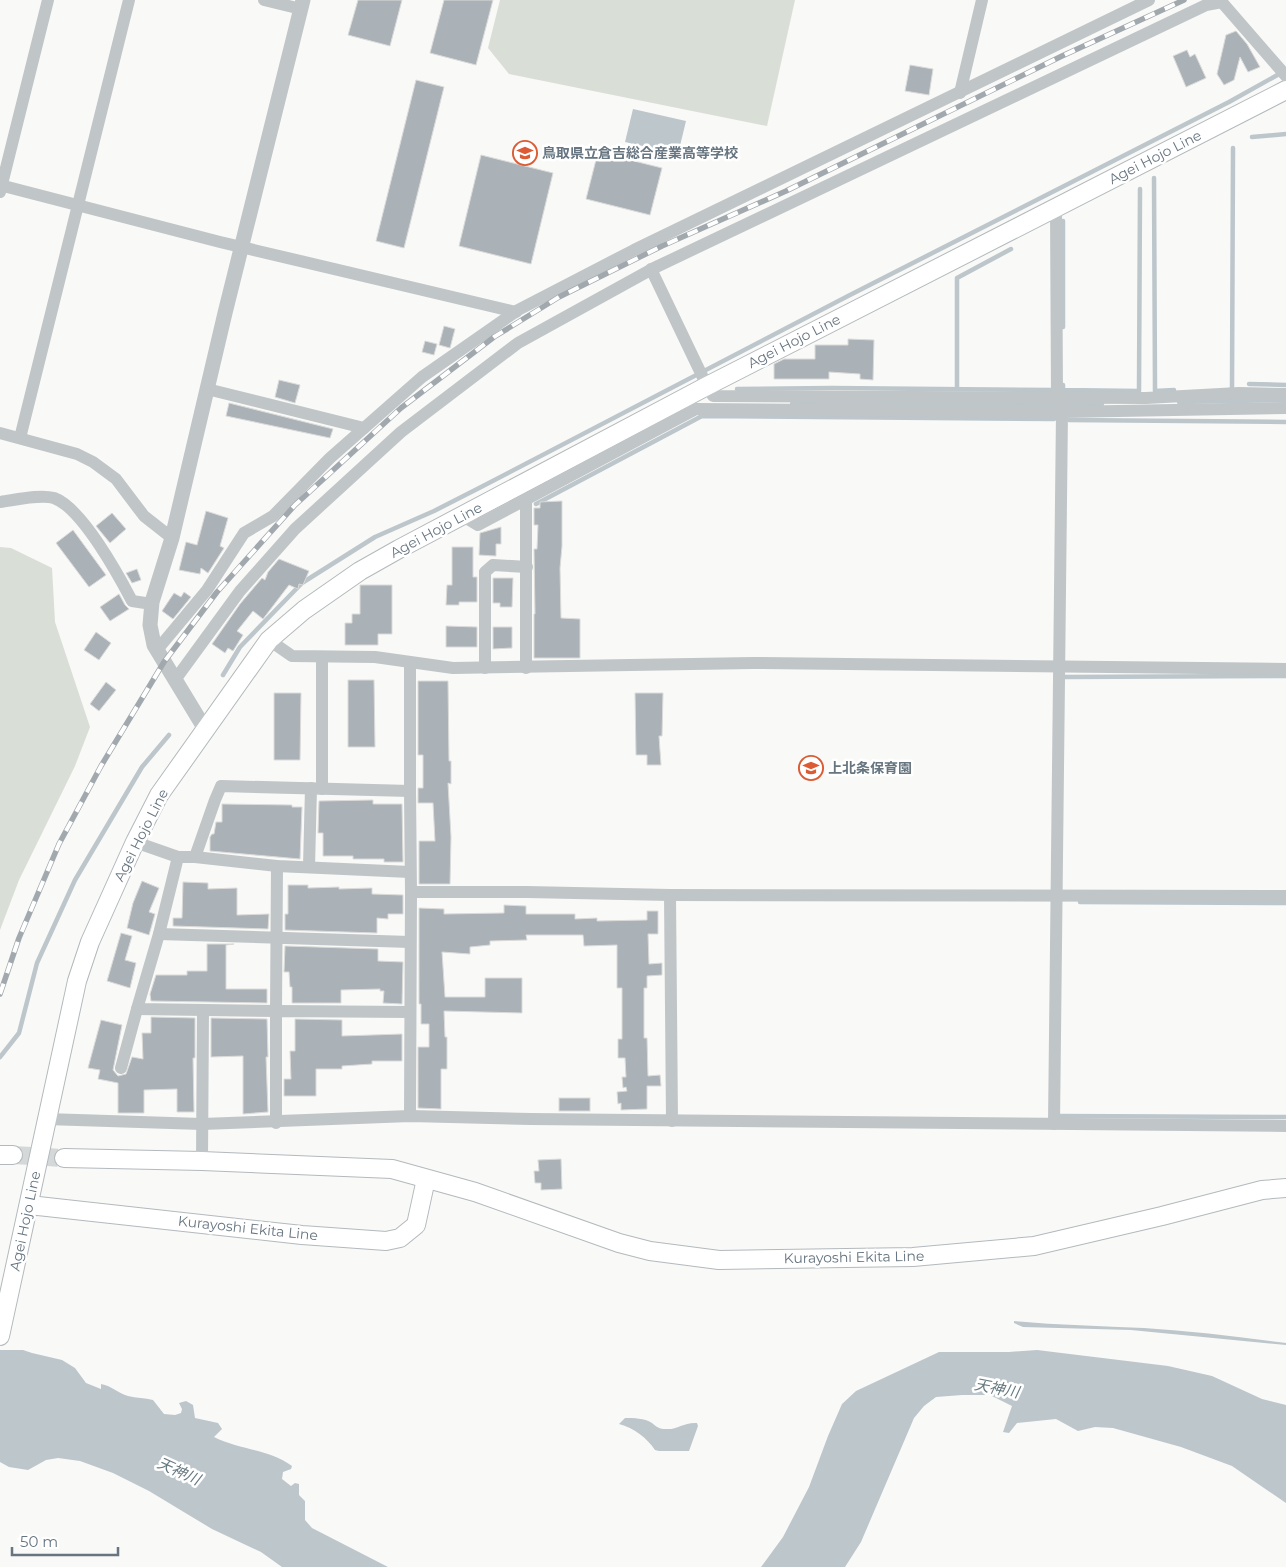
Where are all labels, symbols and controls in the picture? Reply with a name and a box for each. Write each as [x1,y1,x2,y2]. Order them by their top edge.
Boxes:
street label: Agei Hojo Line [1106,126,1204,188]
school or university icon: 鳥取県立倉吉総合産業高等学校 [512,140,538,166]
place label: 鳥取県立倉吉総合産業高等学校 [542,144,738,162]
street label: Agei Hojo Line [745,310,843,372]
street label: Agei Hojo Line [387,498,485,562]
school or university icon: 上北条保育園 [798,755,824,781]
place label: 上北条保育園 [828,759,912,777]
street label: Agei Hojo Line [110,786,172,884]
street label: Agei Hojo Line [6,1169,44,1273]
street label: Kurayoshi Ekita Line [177,1212,319,1244]
street label: Kurayoshi Ekita Line [784,1247,924,1267]
water label: 天神川 [973,1374,1023,1402]
water label: 天神川 [155,1453,205,1490]
scale bar [12,1524,119,1556]
text: 50 m [20,1532,58,1551]

